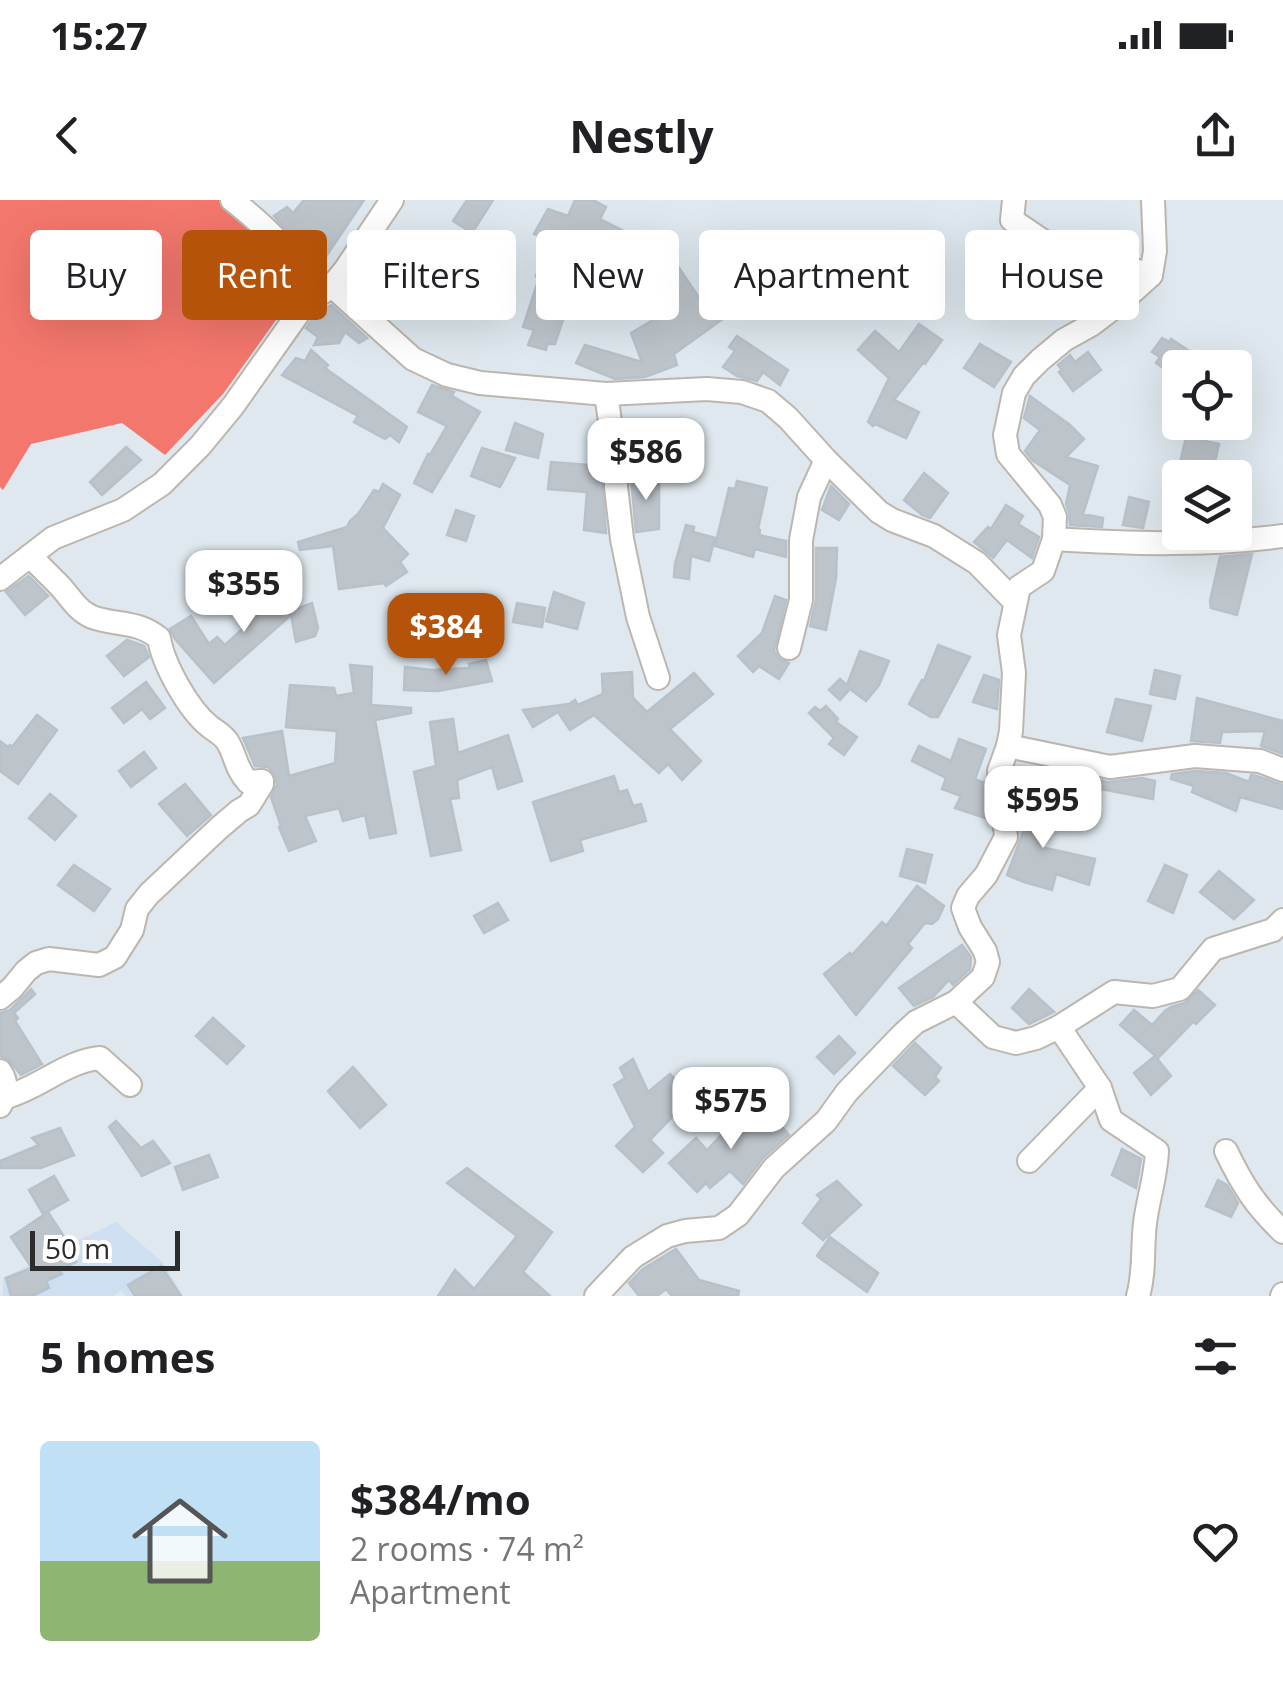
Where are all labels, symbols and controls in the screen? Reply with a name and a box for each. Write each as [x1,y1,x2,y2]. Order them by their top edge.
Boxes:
text: 15:27 [50,9,148,61]
text: Nestly [569,105,714,166]
icon: back [40,108,95,163]
icon: share [1188,108,1243,163]
chip: Buy [30,230,162,320]
chip: Rent [182,230,327,320]
chip: Filters [347,230,516,320]
chip: New [536,230,679,320]
chip: Apartment [699,230,945,320]
chip: House [965,230,1139,320]
map controls [1162,350,1252,550]
button: locate [1162,350,1252,440]
pin: $586 [587,418,705,503]
text: $586 [609,429,683,472]
button: layers [1162,460,1252,550]
pin: $355 [185,550,303,635]
text: $355 [207,561,281,604]
pin: $384 [387,593,505,678]
text: $384 [409,604,483,647]
pin: $595 [984,766,1102,851]
text: $595 [1006,777,1080,820]
pin: $575 [672,1067,790,1152]
text: $575 [694,1078,768,1121]
scale bar [30,1226,180,1270]
text: 50 m [45,1229,110,1267]
text: 5 homes [40,1328,215,1385]
icon: filters [1188,1329,1243,1384]
text: $384/mo [350,1470,531,1527]
icon: home [120,1481,240,1601]
icon: heart [1188,1514,1243,1569]
text: 2 rooms · 74 m² [350,1527,584,1570]
text: Apartment [350,1570,511,1613]

